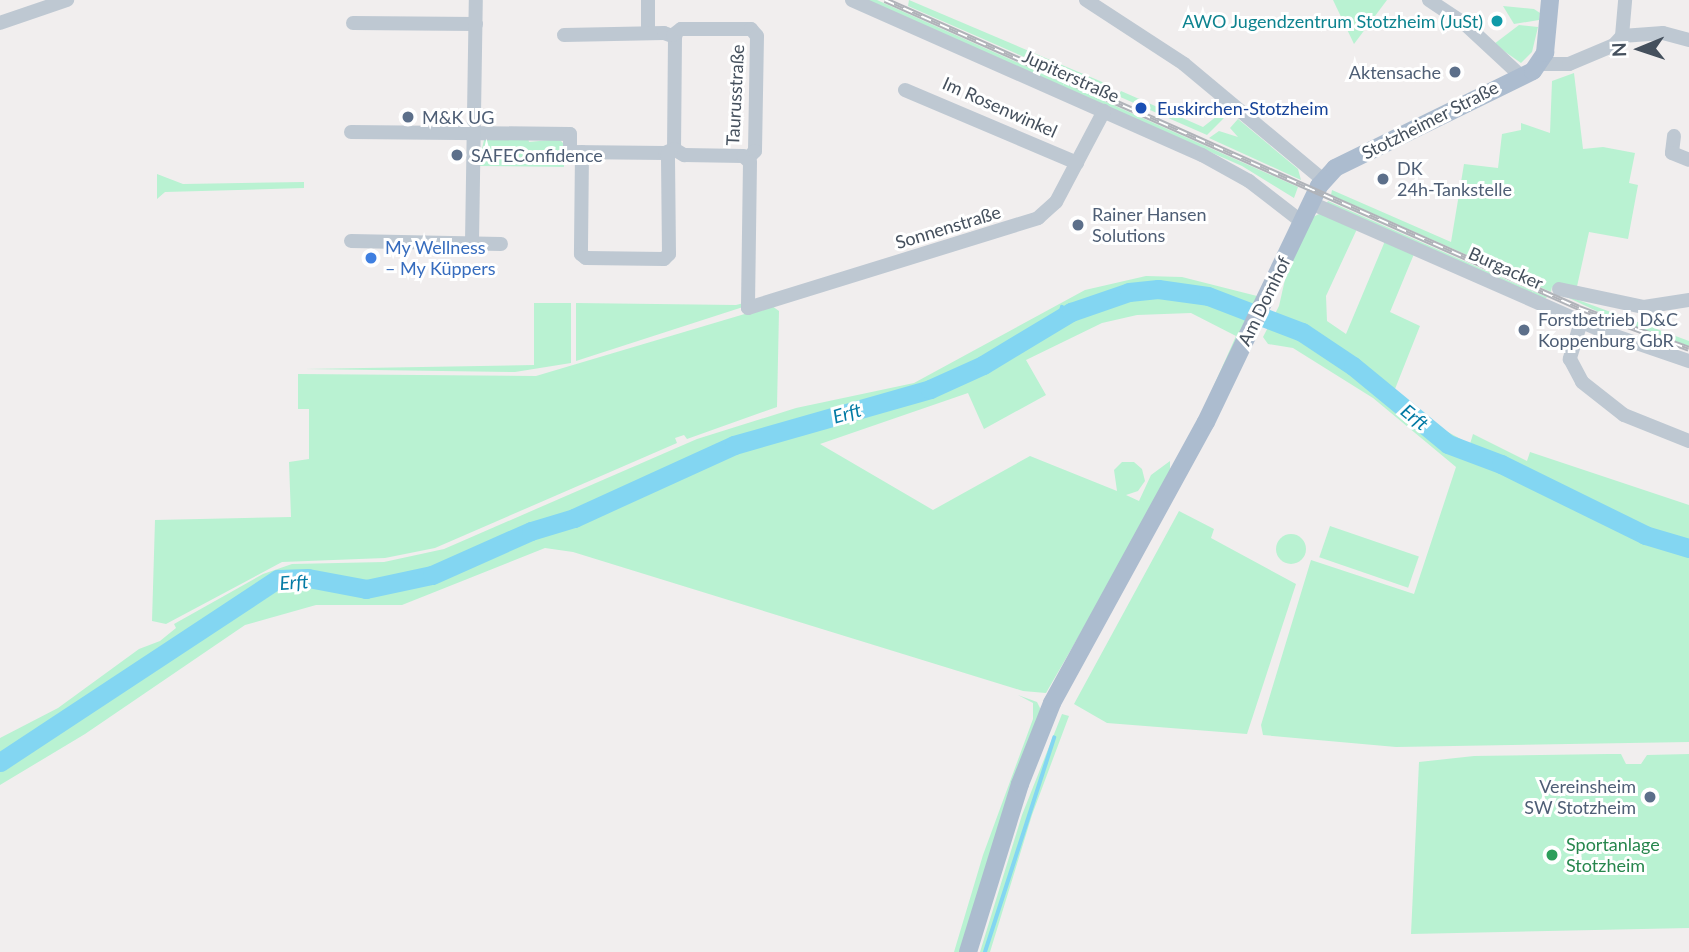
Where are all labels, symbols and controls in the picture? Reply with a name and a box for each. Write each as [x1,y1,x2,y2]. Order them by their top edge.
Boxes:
place label: AWO Jugendzentrum Stotzheim (JuSt) [1182,10,1483,32]
marker: AWO Jugendzentrum Stotzheim (JuSt) [1489,13,1505,29]
north arrow [1605,14,1675,84]
text: N [1607,42,1630,57]
street label: Taurusstraße [722,44,748,146]
street label: Jupiterstraße [1019,45,1123,107]
place label: Aktensache [1349,61,1441,83]
marker: Aktensache [1447,64,1463,80]
street label: Im Rosenwinkel [939,72,1061,142]
street label: Stotzheimer Straße [1358,76,1502,164]
place label: Euskirchen-Stotzheim [1157,97,1328,119]
marker: Euskirchen-Stotzheim [1131,98,1151,118]
place label: M&K UG [422,106,494,128]
marker: M&K UG [400,109,416,125]
place label: SAFEConfidence [471,144,603,166]
marker: SAFEConfidence [449,147,465,163]
place label: DK 24h-Tankstelle [1397,158,1512,200]
marker: DK 24h-Tankstelle [1375,171,1391,187]
street label: Sonnenstraße [893,201,1003,253]
place label: Rainer Hansen Solutions [1092,204,1207,246]
marker: Rainer Hansen Solutions [1070,217,1086,233]
place label: My Wellness – My Küppers [385,237,496,280]
street label: Burgacker [1465,242,1547,294]
marker: My Wellness – My Küppers [363,250,379,266]
street label: Am Domhof [1233,253,1295,349]
place label: Forstbetrieb D&C Koppenburg GbR [1538,309,1678,352]
marker: Forstbetrieb D&C Koppenburg GbR [1516,322,1532,338]
water label: Erft [830,398,864,428]
water label: Erft [1397,399,1433,435]
water label: Erft [279,570,309,594]
place label: Vereinsheim SW Stotzheim [1524,776,1636,818]
marker: Vereinsheim SW Stotzheim [1642,789,1658,805]
place label: Sportanlage Stotzheim [1566,834,1660,876]
marker: Sportanlage Stotzheim [1544,847,1560,863]

